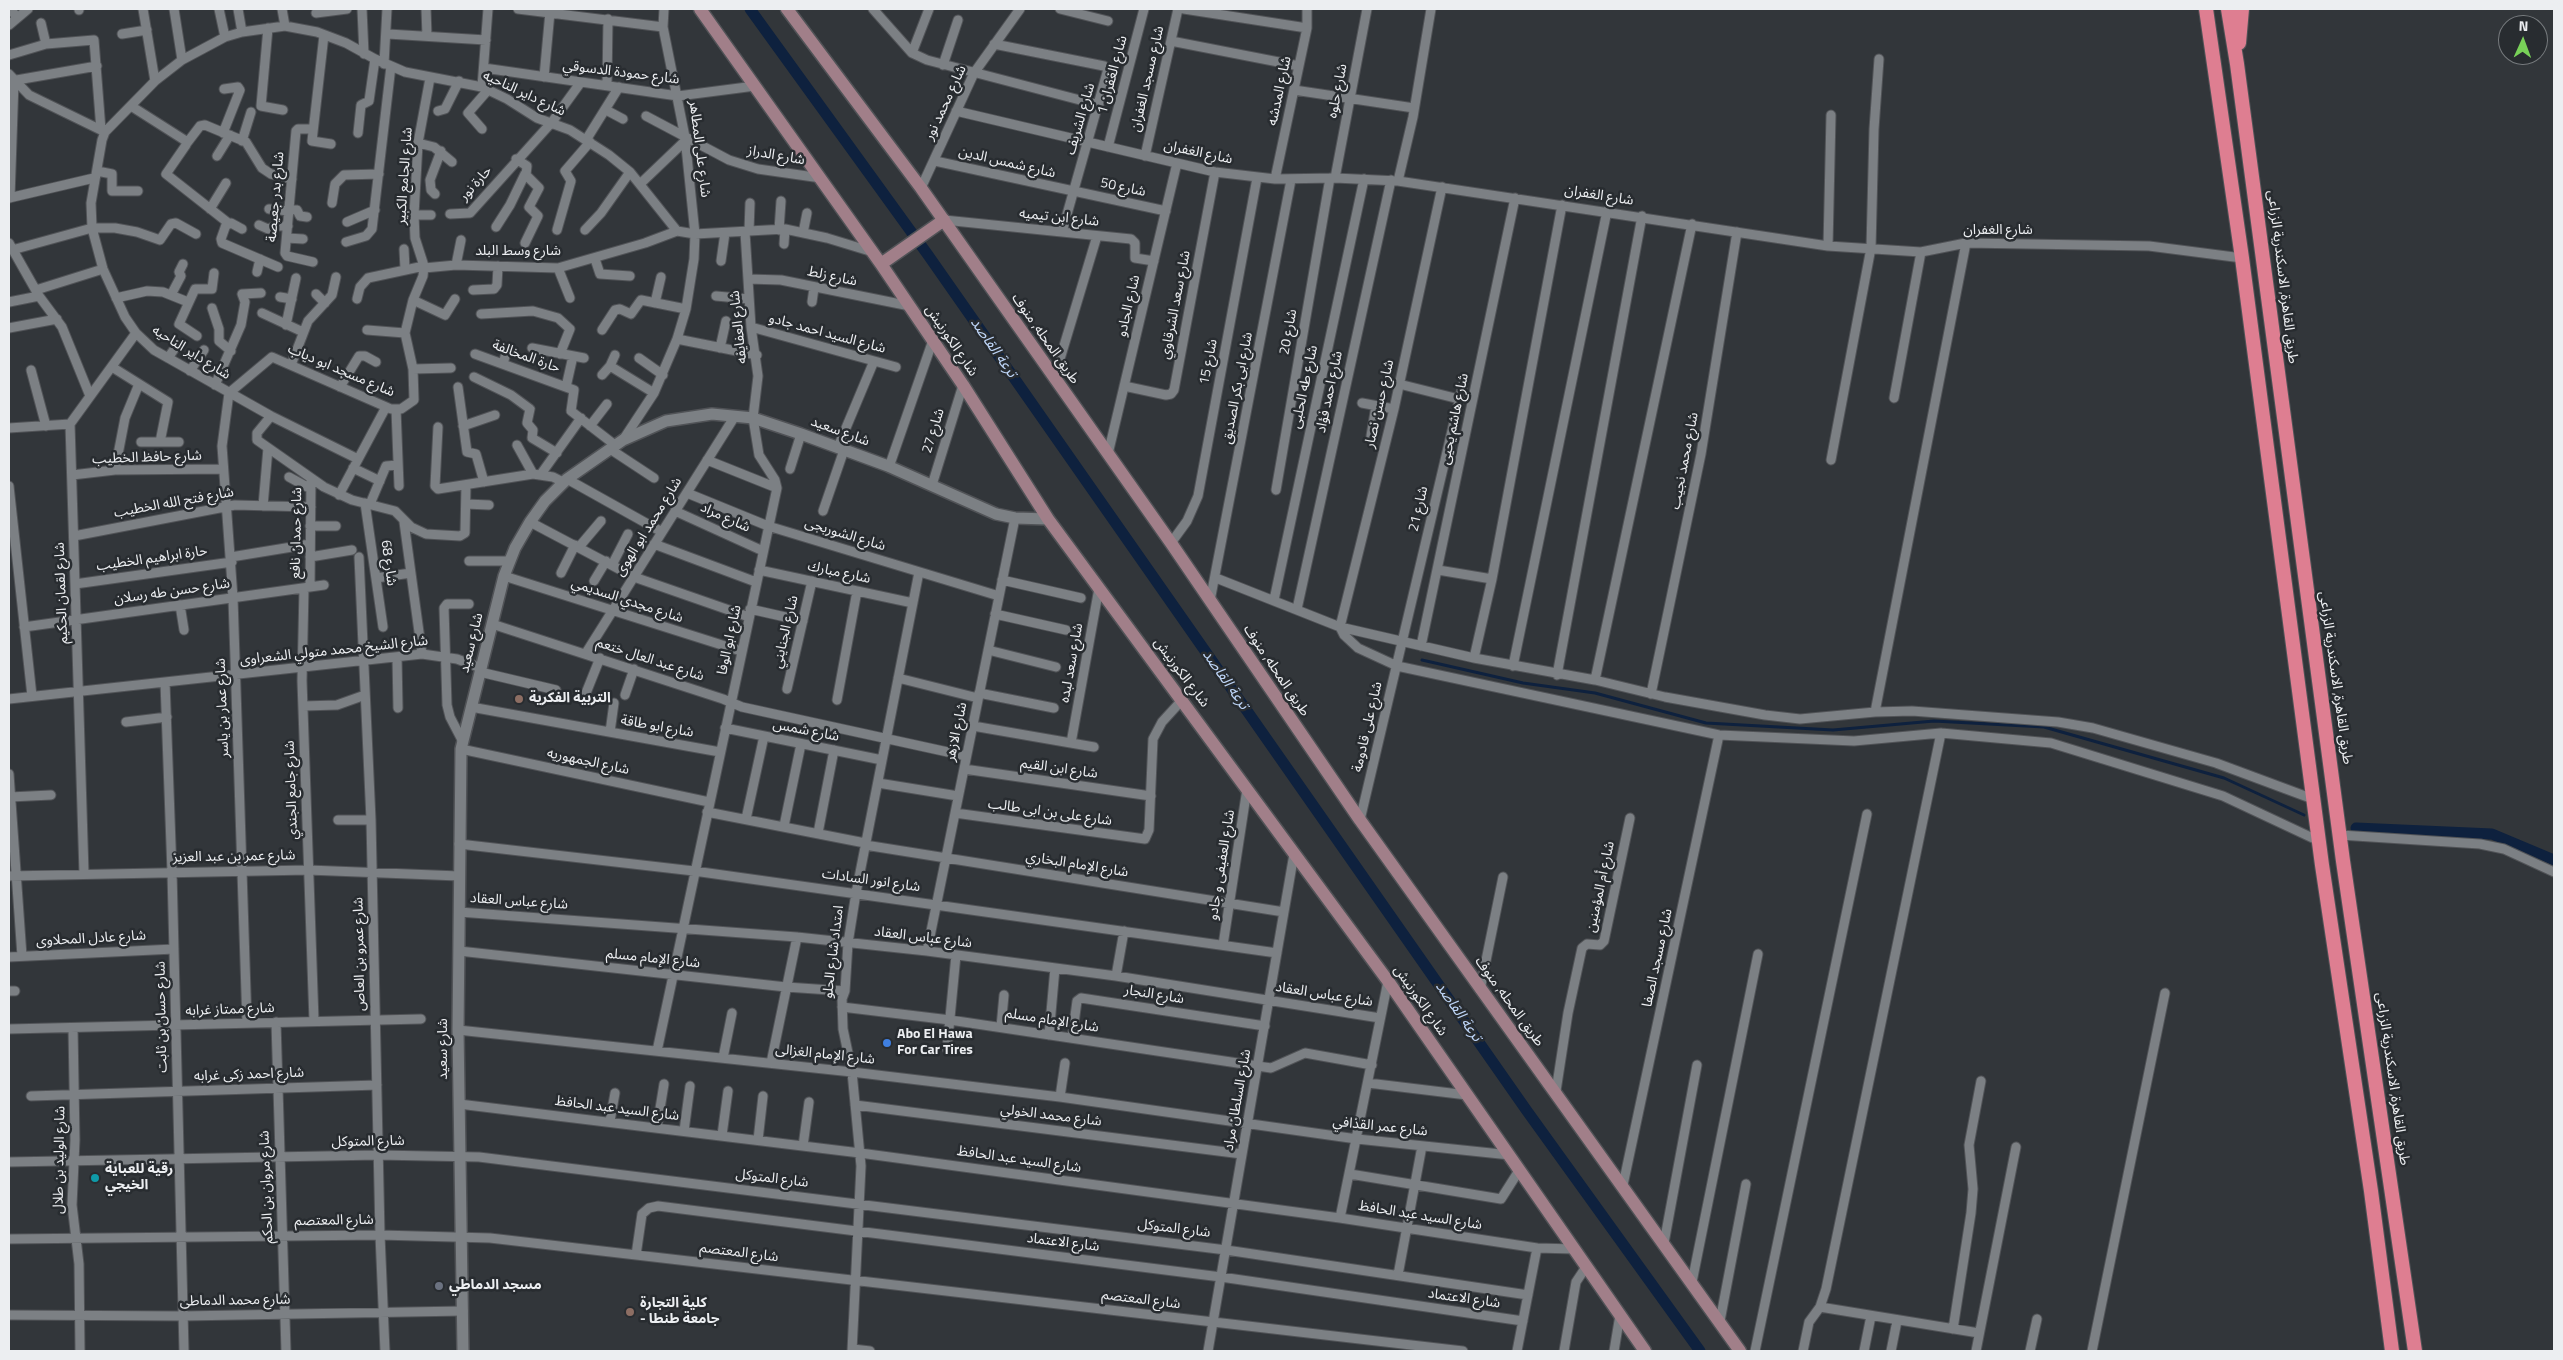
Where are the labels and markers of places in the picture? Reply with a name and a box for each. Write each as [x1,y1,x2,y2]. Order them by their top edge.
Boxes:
place label: التربية الفكرية [529,691,611,707]
marker: التربية الفكرية [513,693,525,705]
place label: Abo El Hawa For Car Tires [897,1027,973,1060]
marker: Abo El Hawa For Car Tires [881,1037,893,1049]
place label: رقية للعباية الخيجي [105,1162,173,1194]
marker: رقية للعباية الخيجي [89,1172,101,1184]
place label: مسجد الدماطي [449,1278,542,1294]
marker: مسجد الدماطي [433,1280,445,1292]
place label: كلية التجارة - جامعة طنطا [640,1296,720,1328]
marker: كلية التجارة - جامعة طنطا [624,1306,636,1318]

